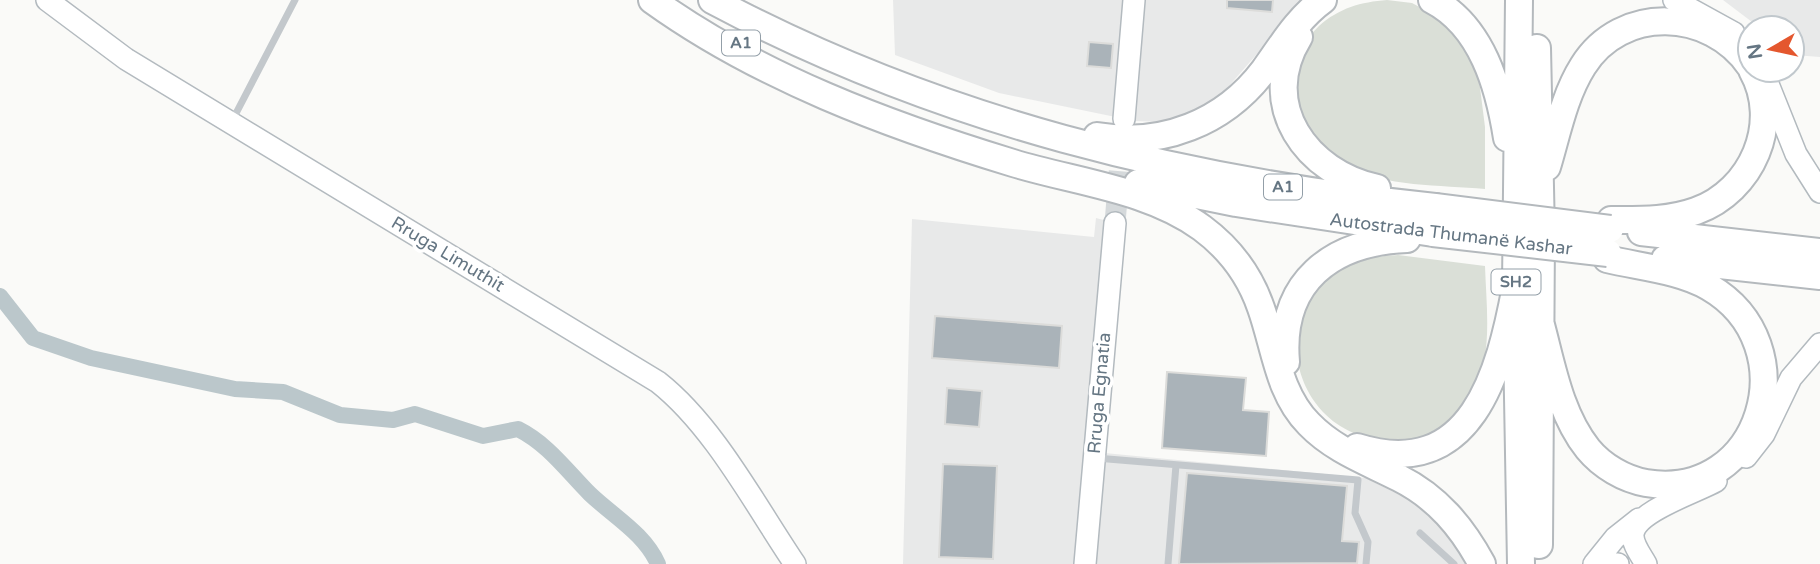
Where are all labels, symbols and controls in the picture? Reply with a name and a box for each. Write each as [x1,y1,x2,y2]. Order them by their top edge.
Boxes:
north arrow [1736,14,1806,84]
road number: A1 [722,31,760,56]
text: N [1743,42,1767,61]
road number: A1 [1264,174,1302,200]
street label: Autostrada Thumanë Kashar [1328,208,1574,260]
street label: Rruga Limuthit [387,212,509,297]
road number: SH2 [1492,270,1540,294]
street label: Rruga Egnatia [1083,331,1115,455]

